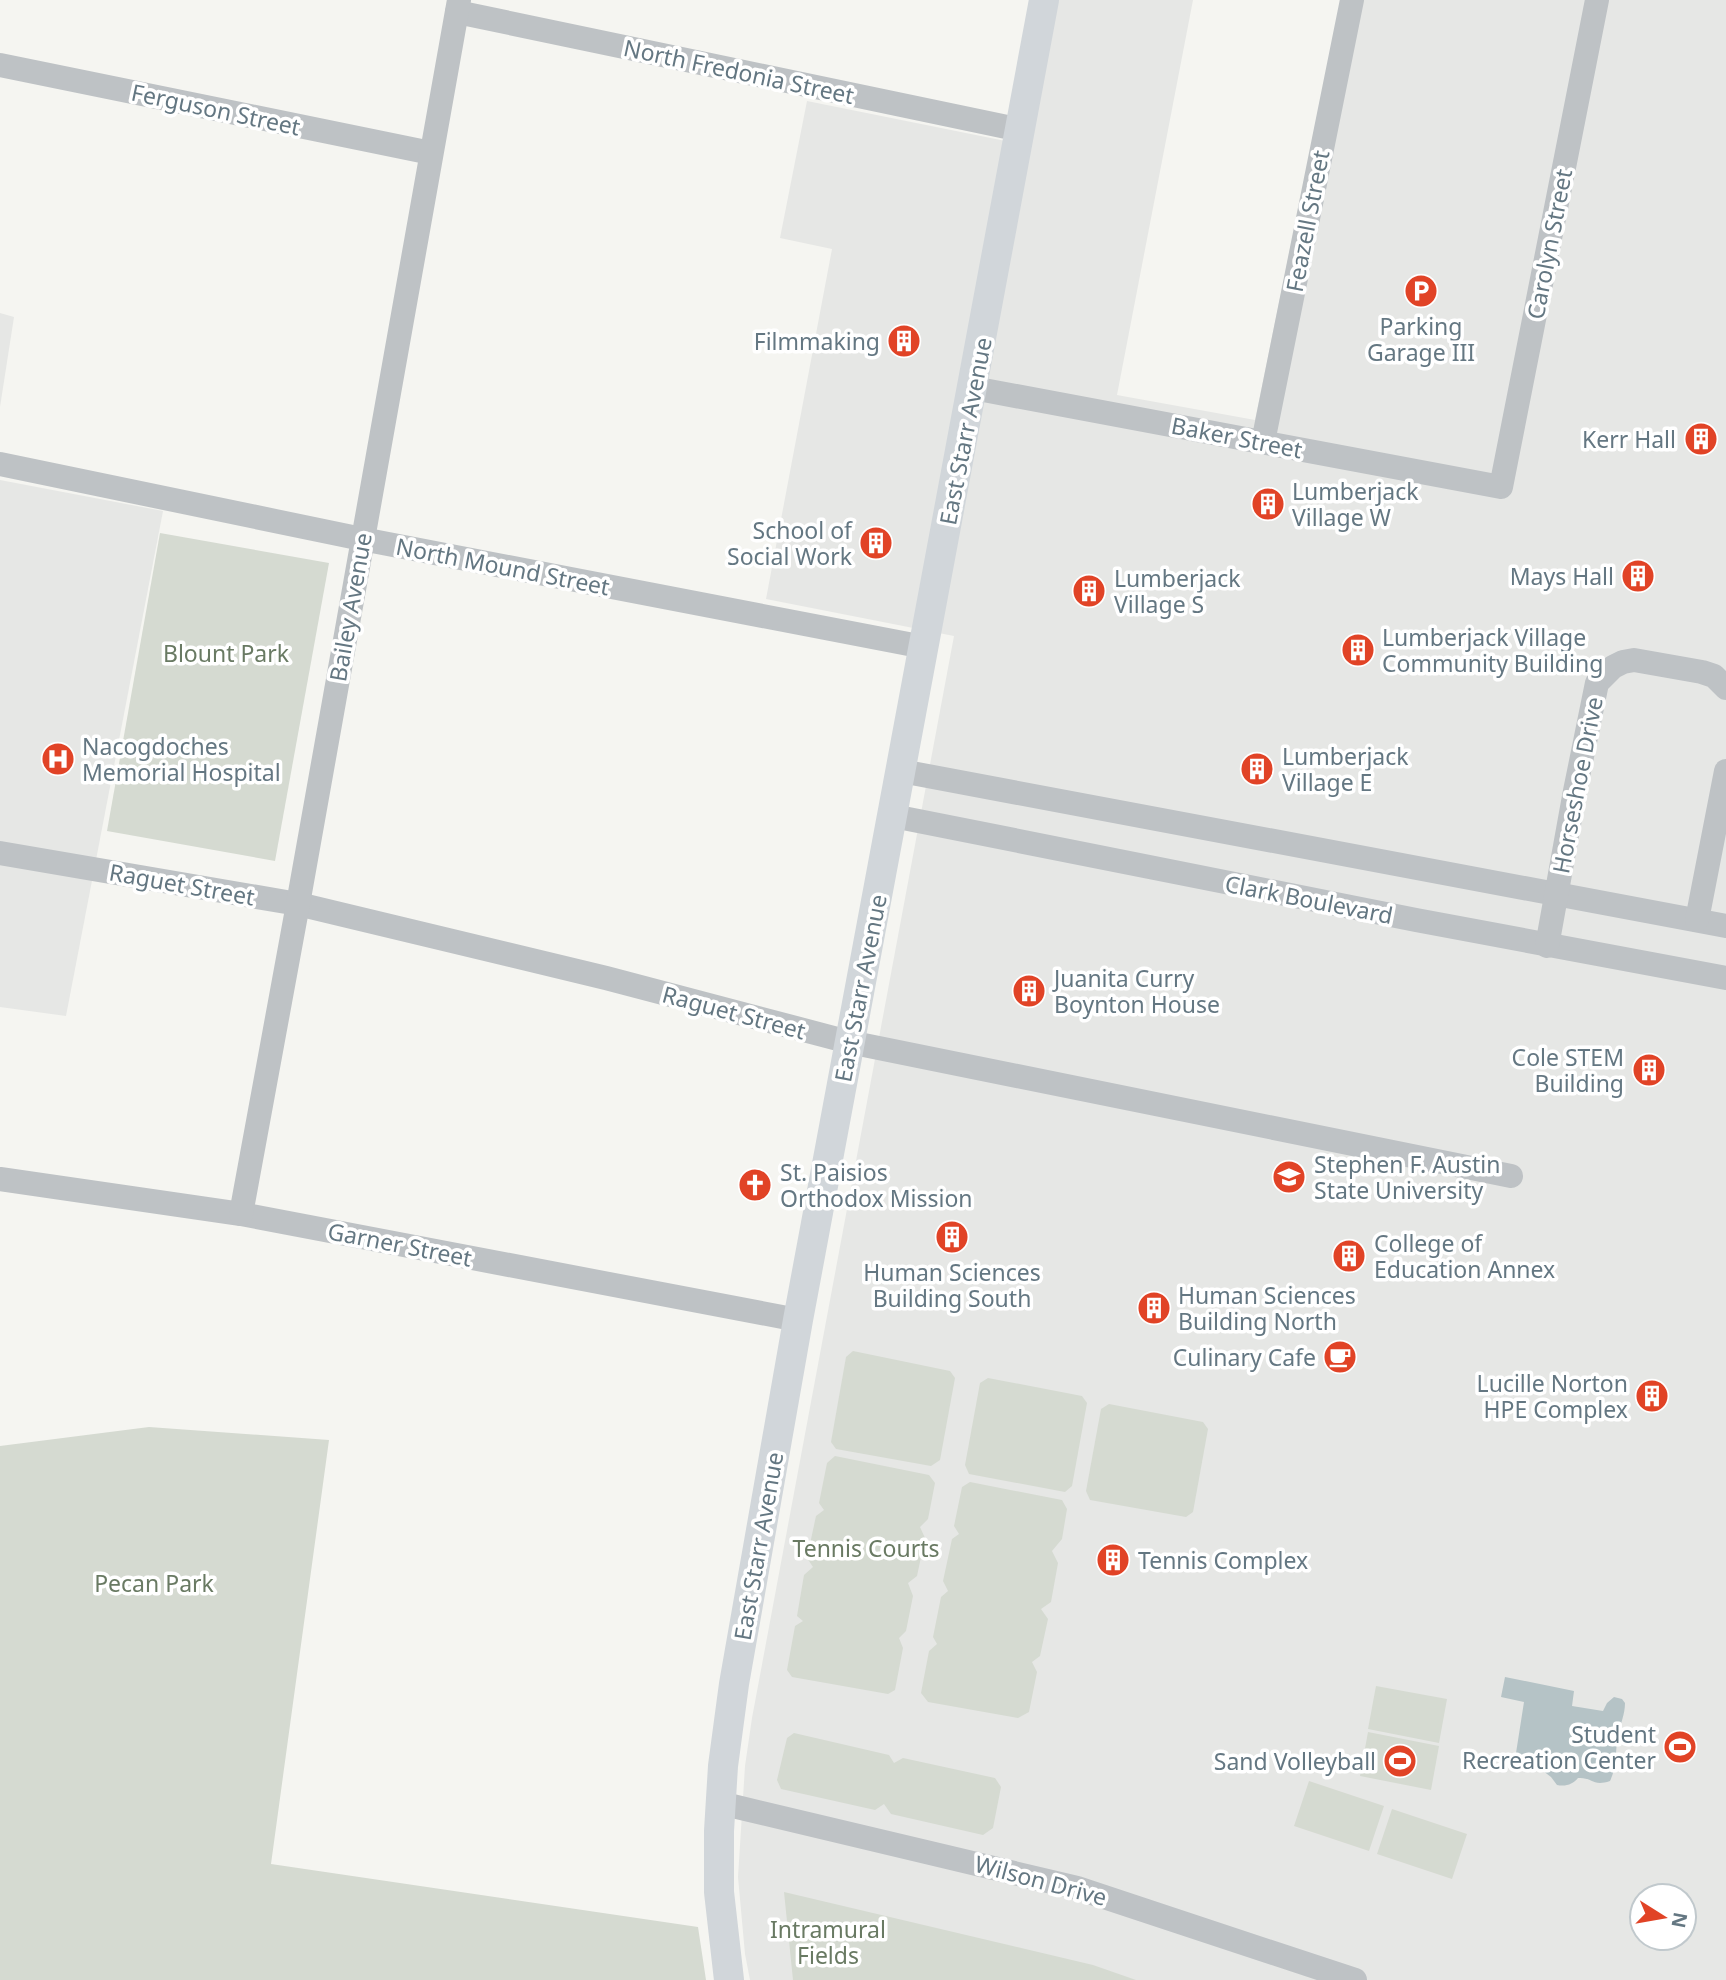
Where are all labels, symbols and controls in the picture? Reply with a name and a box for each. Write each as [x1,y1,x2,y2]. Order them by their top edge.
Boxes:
street label: North Fredonia Street [621,31,857,111]
street label: Ferguson Street [129,75,303,143]
street label: Feazell Street [1278,147,1336,295]
street label: Carolyn Street [1519,166,1579,322]
parking icon: Parking Garage III [1402,272,1440,310]
place label: Parking Garage III [1367,310,1475,368]
building icon: Filmmaking [885,322,923,360]
place label: Filmmaking [754,325,880,357]
street label: East Starr Avenue [931,334,999,528]
street label: Baker Street [1169,409,1305,465]
building icon: Kerr Hall [1682,420,1720,458]
place label: Kerr Hall [1582,423,1676,455]
place label: Lumberjack Village W [1292,475,1419,533]
building icon: Lumberjack Village W [1249,485,1287,523]
place label: School of Social Work [727,514,853,572]
building icon: School of Social Work [857,524,895,562]
street label: Bailey Avenue [321,530,379,684]
street label: North Mound Street [393,530,613,602]
building icon: Mays Hall [1619,557,1657,595]
place label: Mays Hall [1510,560,1614,592]
place label: Lumberjack Village S [1114,562,1241,620]
building icon: Lumberjack Village S [1070,572,1108,610]
place label: Lumberjack Village Community Building [1382,621,1603,679]
building icon: Lumberjack Village Community Building [1339,631,1377,669]
park label: Blount Park [163,637,290,669]
street label: Horseshoe Drive [1544,694,1610,876]
place label: Nacogdoches Memorial Hospital [82,730,281,788]
hospital icon: Nacogdoches Memorial Hospital [39,740,77,778]
place label: Lumberjack Village E [1282,740,1409,798]
building icon: Lumberjack Village E [1238,750,1276,788]
street label: Raguet Street [107,855,257,913]
street label: Clark Boulevard [1222,867,1396,931]
street label: East Starr Avenue [826,891,894,1085]
place label: Juanita Curry Boynton House [1052,962,1220,1020]
building icon: Juanita Curry Boynton House [1010,972,1048,1010]
street label: Raguet Street [659,978,809,1046]
place label: Cole STEM Building [1512,1041,1624,1099]
building icon: Cole STEM Building [1630,1051,1668,1089]
place label: Stephen F. Austin State University [1314,1148,1501,1206]
place label: St. Paisios Orthodox Mission [780,1156,973,1214]
school or university icon: Stephen F. Austin State University [1270,1158,1308,1196]
church icon: St. Paisios Orthodox Mission [736,1166,774,1204]
street label: Garner Street [325,1214,475,1274]
building icon: Human Sciences Building South [933,1218,971,1256]
place label: College of Education Annex [1374,1227,1555,1285]
building icon: College of Education Annex [1330,1237,1368,1275]
place label: Human Sciences Building South [863,1256,1041,1314]
place label: Human Sciences Building North [1178,1279,1356,1337]
building icon: Human Sciences Building North [1135,1289,1173,1327]
cafe icon: Culinary Cafe [1321,1338,1359,1376]
place label: Culinary Cafe [1173,1341,1316,1373]
place label: Lucille Norton HPE Complex [1477,1367,1628,1425]
building icon: Lucille Norton HPE Complex [1633,1377,1671,1415]
street label: East Starr Avenue [726,1449,790,1643]
park label: Tennis Courts [793,1532,940,1564]
building icon: Tennis Complex [1094,1541,1132,1579]
place label: Tennis Complex [1138,1544,1308,1576]
park label: Pecan Park [94,1567,215,1599]
place label: Student Recreation Center [1462,1718,1656,1776]
sports icon: Student Recreation Center [1661,1728,1699,1766]
sports icon: Sand Volleyball [1381,1742,1419,1780]
place label: Sand Volleyball [1214,1745,1376,1777]
street label: Wilson Drive [972,1847,1110,1913]
north arrow [1628,1882,1698,1952]
text: N [1665,1910,1694,1930]
park label: Intramural Fields [770,1913,886,1971]

